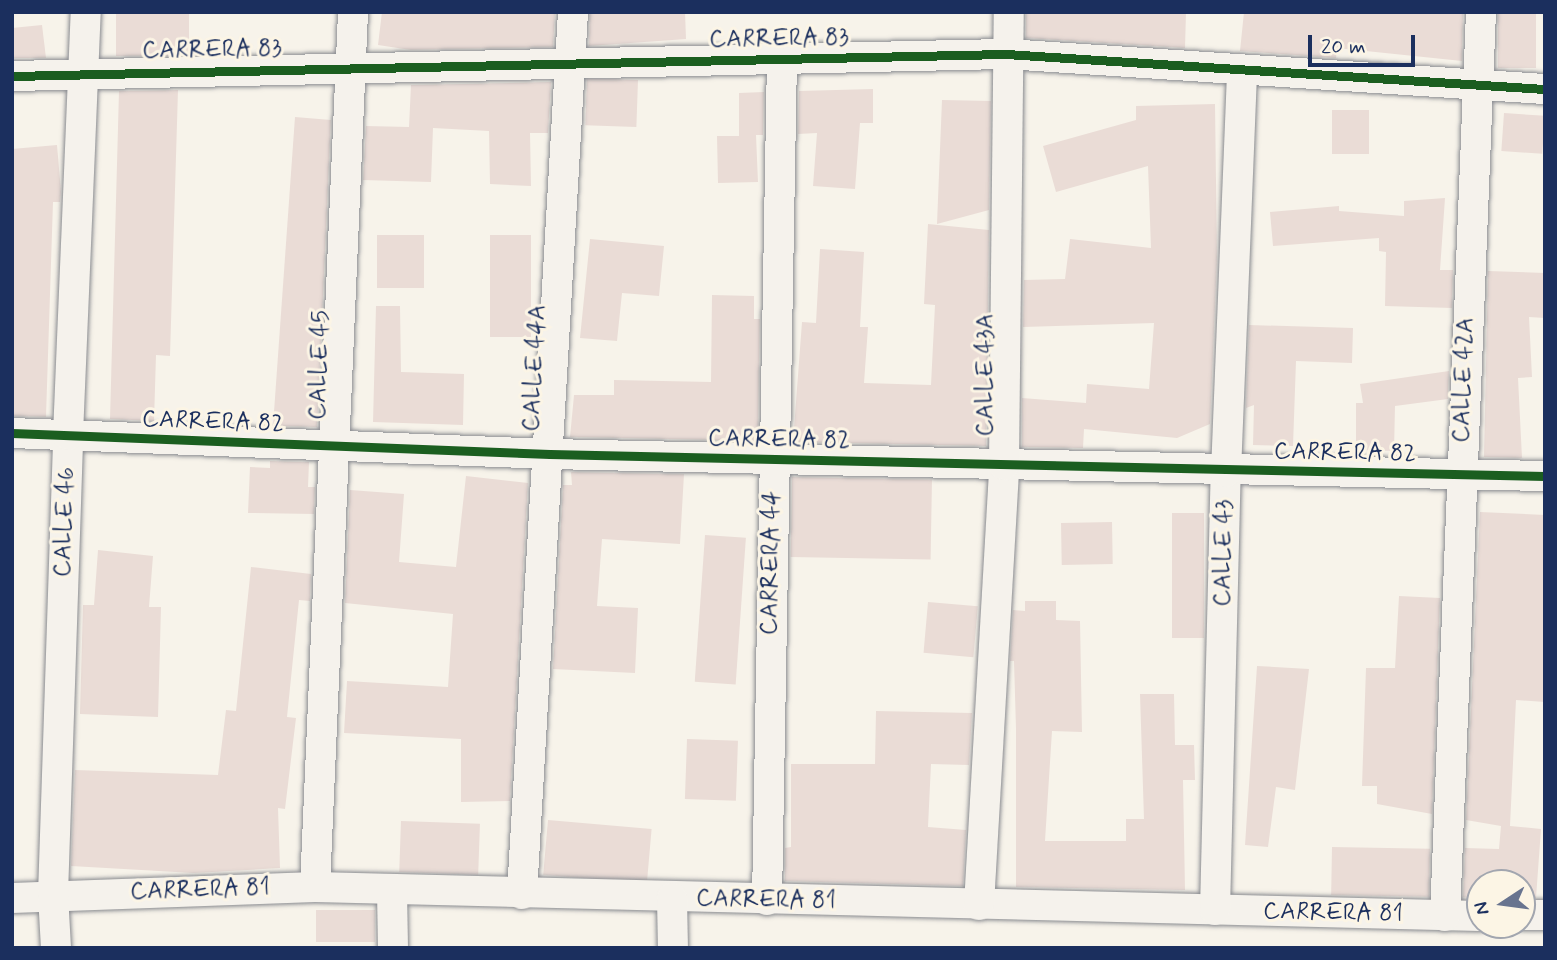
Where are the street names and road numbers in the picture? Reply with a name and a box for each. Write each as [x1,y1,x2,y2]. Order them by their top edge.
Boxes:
street label: CARRERA 83 [709,23,849,55]
street label: CARRERA 83 [142,34,282,66]
street label: CALLE 44A [517,304,553,432]
street label: CALLE 45 [304,310,336,420]
street label: CALLE 43A [972,314,1000,436]
street label: CALLE 42A [1447,317,1481,443]
street label: CARRERA 82 [142,405,284,439]
street label: CARRERA 82 [708,424,850,456]
street label: CARRERA 82 [1274,437,1416,469]
street label: CALLE 46 [49,466,81,578]
street label: CARRERA 44 [755,491,787,635]
street label: CALLE 43 [1209,499,1239,607]
street label: CARRERA 81 [130,873,270,907]
street label: CARRERA 81 [696,884,836,916]
street label: CARRERA 81 [1263,897,1403,929]

